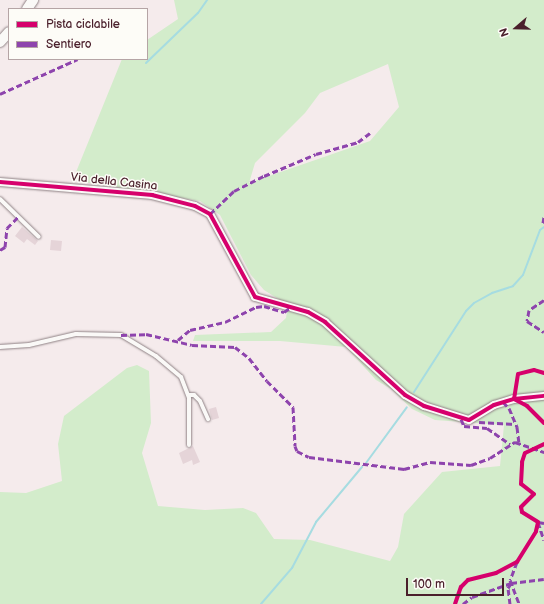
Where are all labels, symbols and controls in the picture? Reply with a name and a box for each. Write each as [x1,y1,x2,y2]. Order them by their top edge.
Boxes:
legend [8,8,148,60]
north arrow [496,8,536,48]
text: Pista ciclabile [46,17,120,32]
text: N [497,26,512,38]
text: Sentiero [46,37,92,52]
street label: Via della Casina [70,170,158,194]
scale bar [408,570,506,596]
text: 100 m [413,577,445,592]

